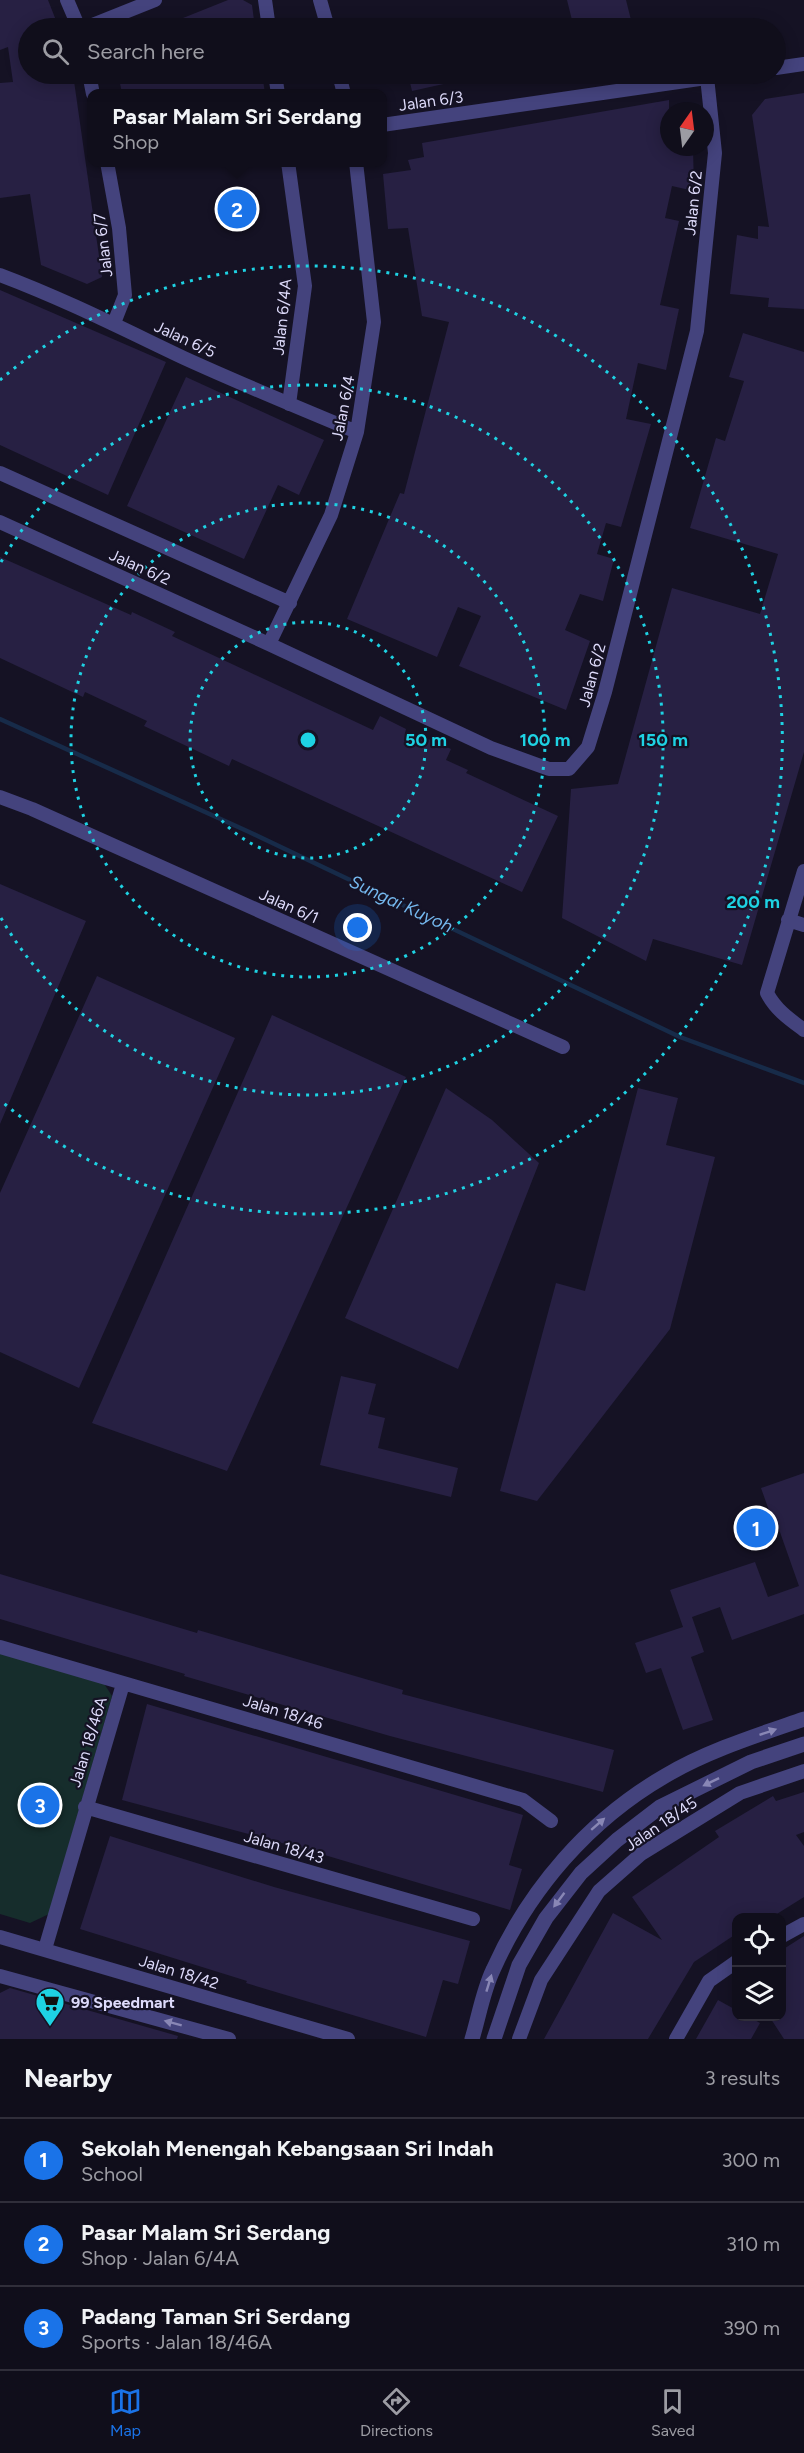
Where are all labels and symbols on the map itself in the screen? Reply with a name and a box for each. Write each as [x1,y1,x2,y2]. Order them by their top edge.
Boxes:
street label: Jalan 6/3 [398,87,464,115]
north arrow [660,102,714,156]
street label: Jalan 6/2 [680,170,706,236]
pin: 2 [218,186,256,232]
street label: Jalan 6/7 [90,211,116,278]
street label: Jalan 6/4A [269,278,295,356]
street label: Jalan 6/5 [151,317,219,361]
street label: Jalan 6/4 [327,374,359,442]
street label: Jalan 6/2 [106,545,174,589]
street label: Jalan 6/2 [574,641,610,709]
text: 50 m [405,729,447,751]
text: 100 m [520,729,570,751]
text: 150 m [638,729,688,751]
centre of rings [298,730,318,750]
water label: Sungai Kuyoh [346,870,456,938]
street label: Jalan 6/1 [256,885,322,927]
text: 200 m [726,891,780,913]
your location [343,913,372,942]
pin: 1 [736,1506,776,1550]
street label: Jalan 18/46 [241,1691,325,1733]
street label: Jalan 18/46A [65,1694,111,1789]
one-way arrow [759,1726,777,1736]
one-way arrow [702,1776,720,1786]
pin: 3 [20,1782,60,1828]
street label: Jalan 18/45 [621,1793,701,1855]
one-way arrow [590,1818,605,1831]
street label: Jalan 18/43 [242,1827,326,1867]
one-way arrow [554,1893,566,1908]
street label: Jalan 18/42 [137,1951,221,1993]
one-way arrow [485,1974,494,1992]
supermarket icon: 99 Speedmart [34,1986,66,2028]
place label: 99 Speedmart [71,1993,175,2012]
one-way arrow [163,2018,182,2028]

